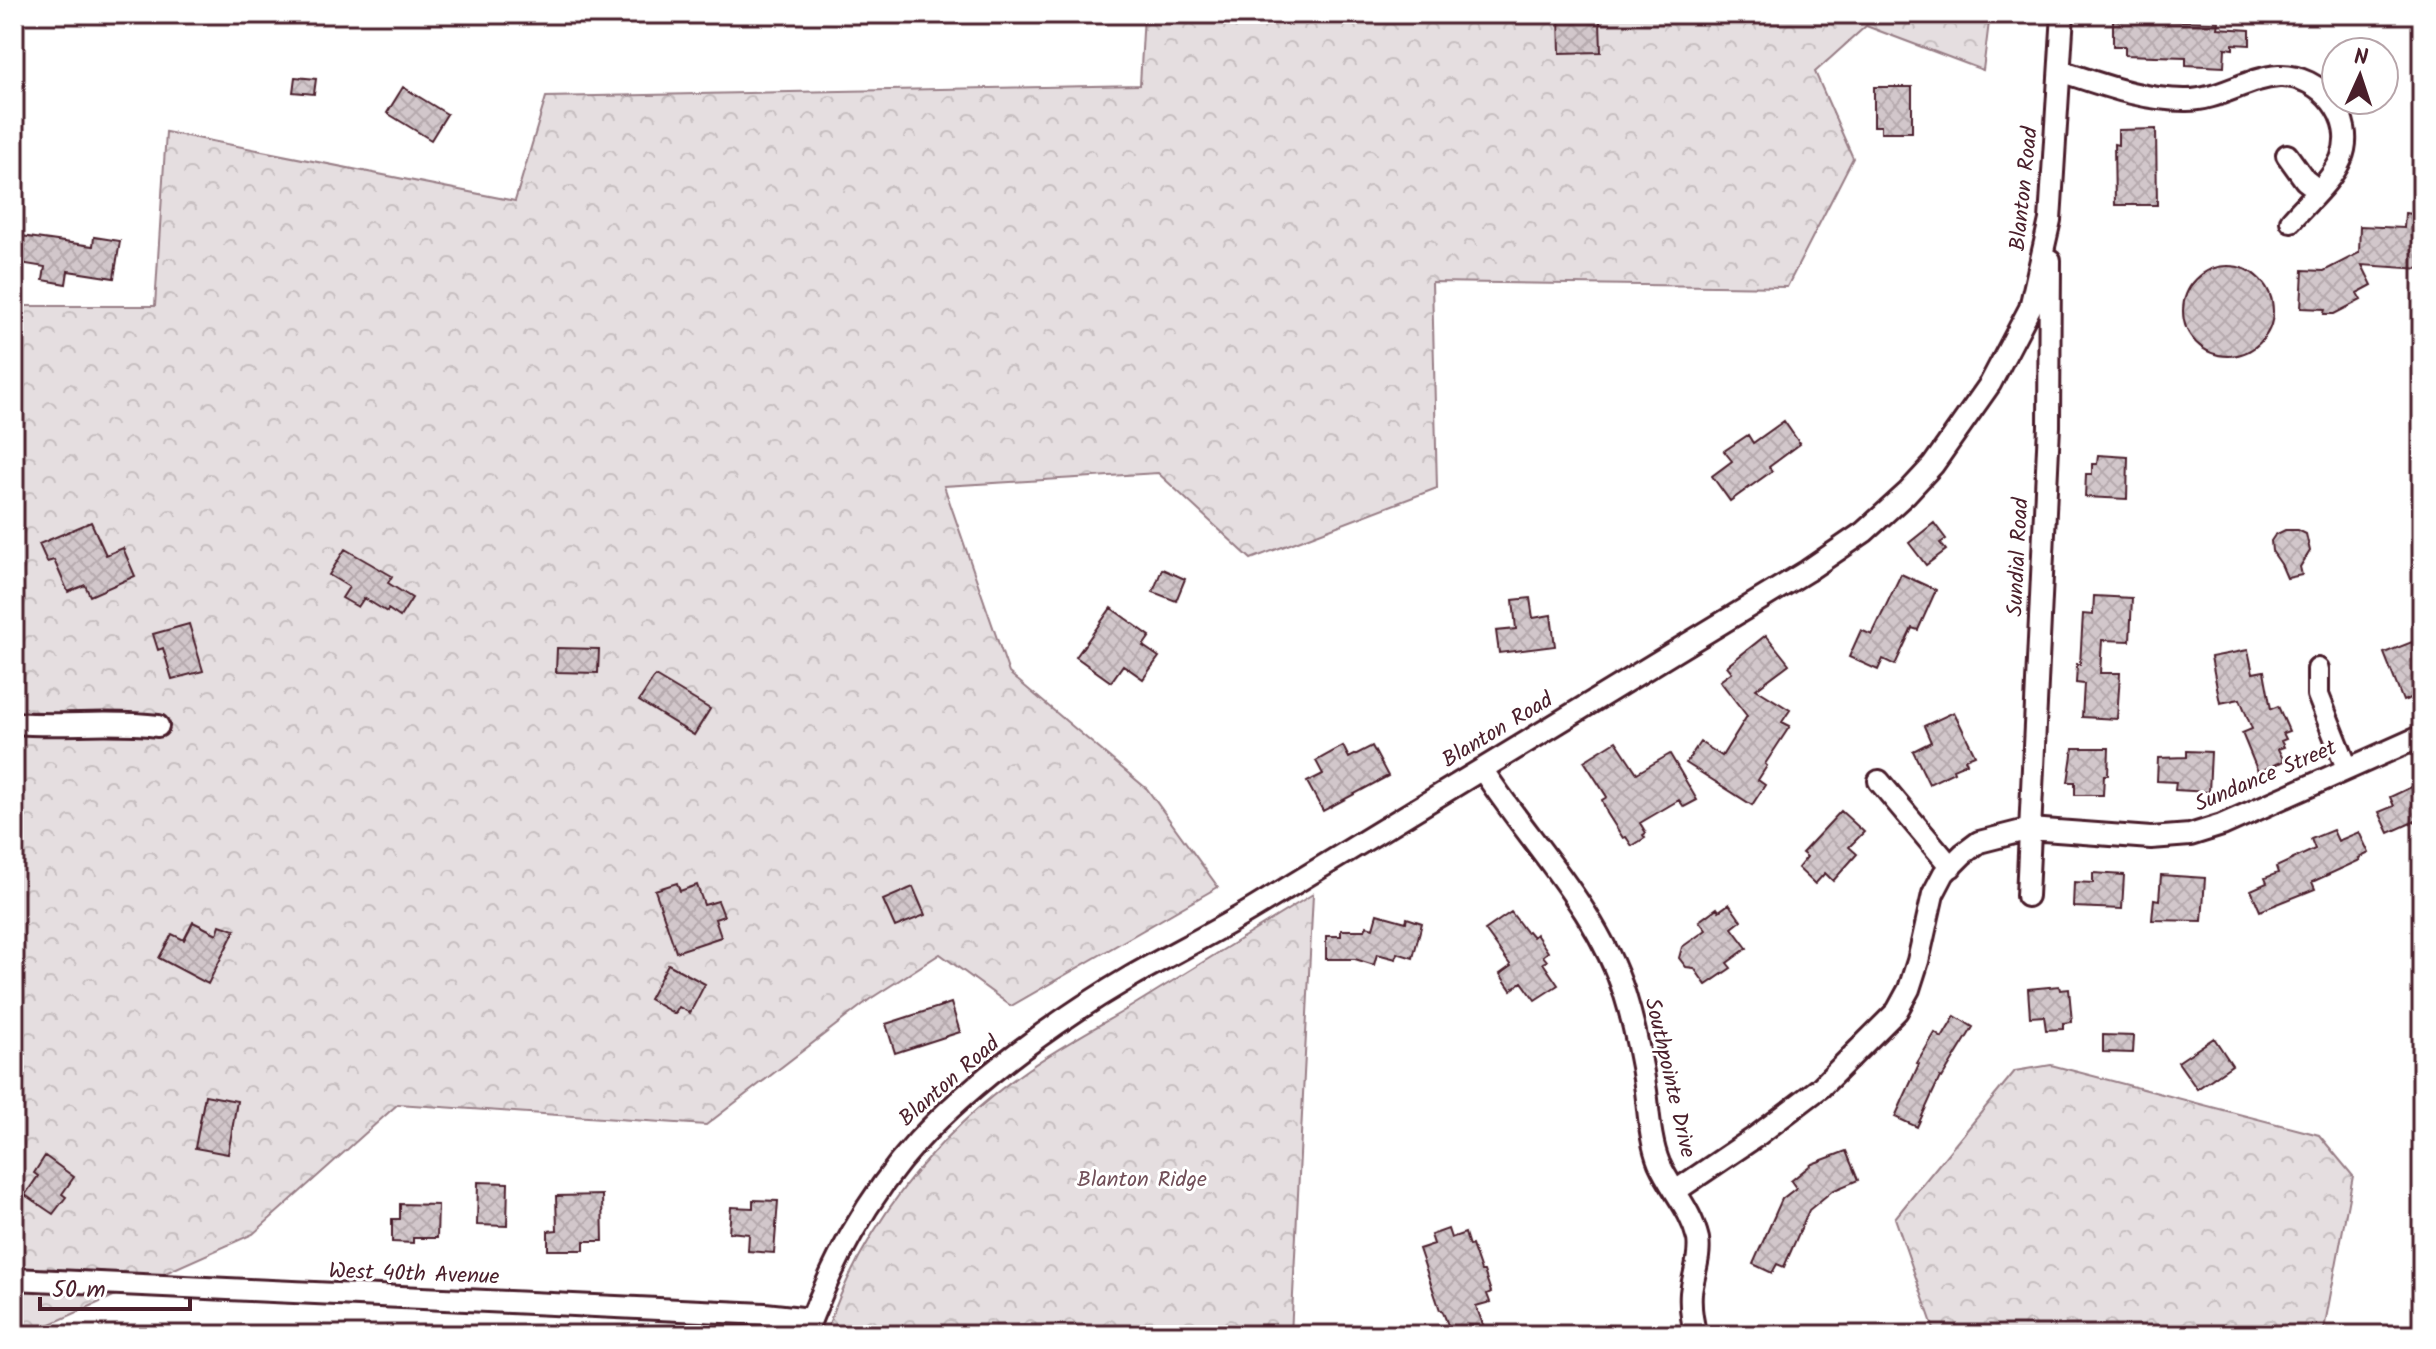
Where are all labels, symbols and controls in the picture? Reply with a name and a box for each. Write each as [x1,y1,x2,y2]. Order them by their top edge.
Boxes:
north arrow [2320,36,2400,116]
text: N [2353,41,2369,76]
street label: Blanton Road [2001,124,2049,253]
street label: Sundial Road [1998,496,2040,617]
street label: Blanton Road [1436,683,1561,778]
street label: Sundance Street [2190,731,2343,823]
street label: Southpointe Drive [1634,995,1704,1161]
street label: Blanton Road [892,1027,1009,1136]
park label: Blanton Ridge [1077,1163,1207,1198]
street label: West 40th Avenue [328,1255,500,1295]
scale bar [40,1261,190,1311]
text: 50 m [52,1271,106,1310]

